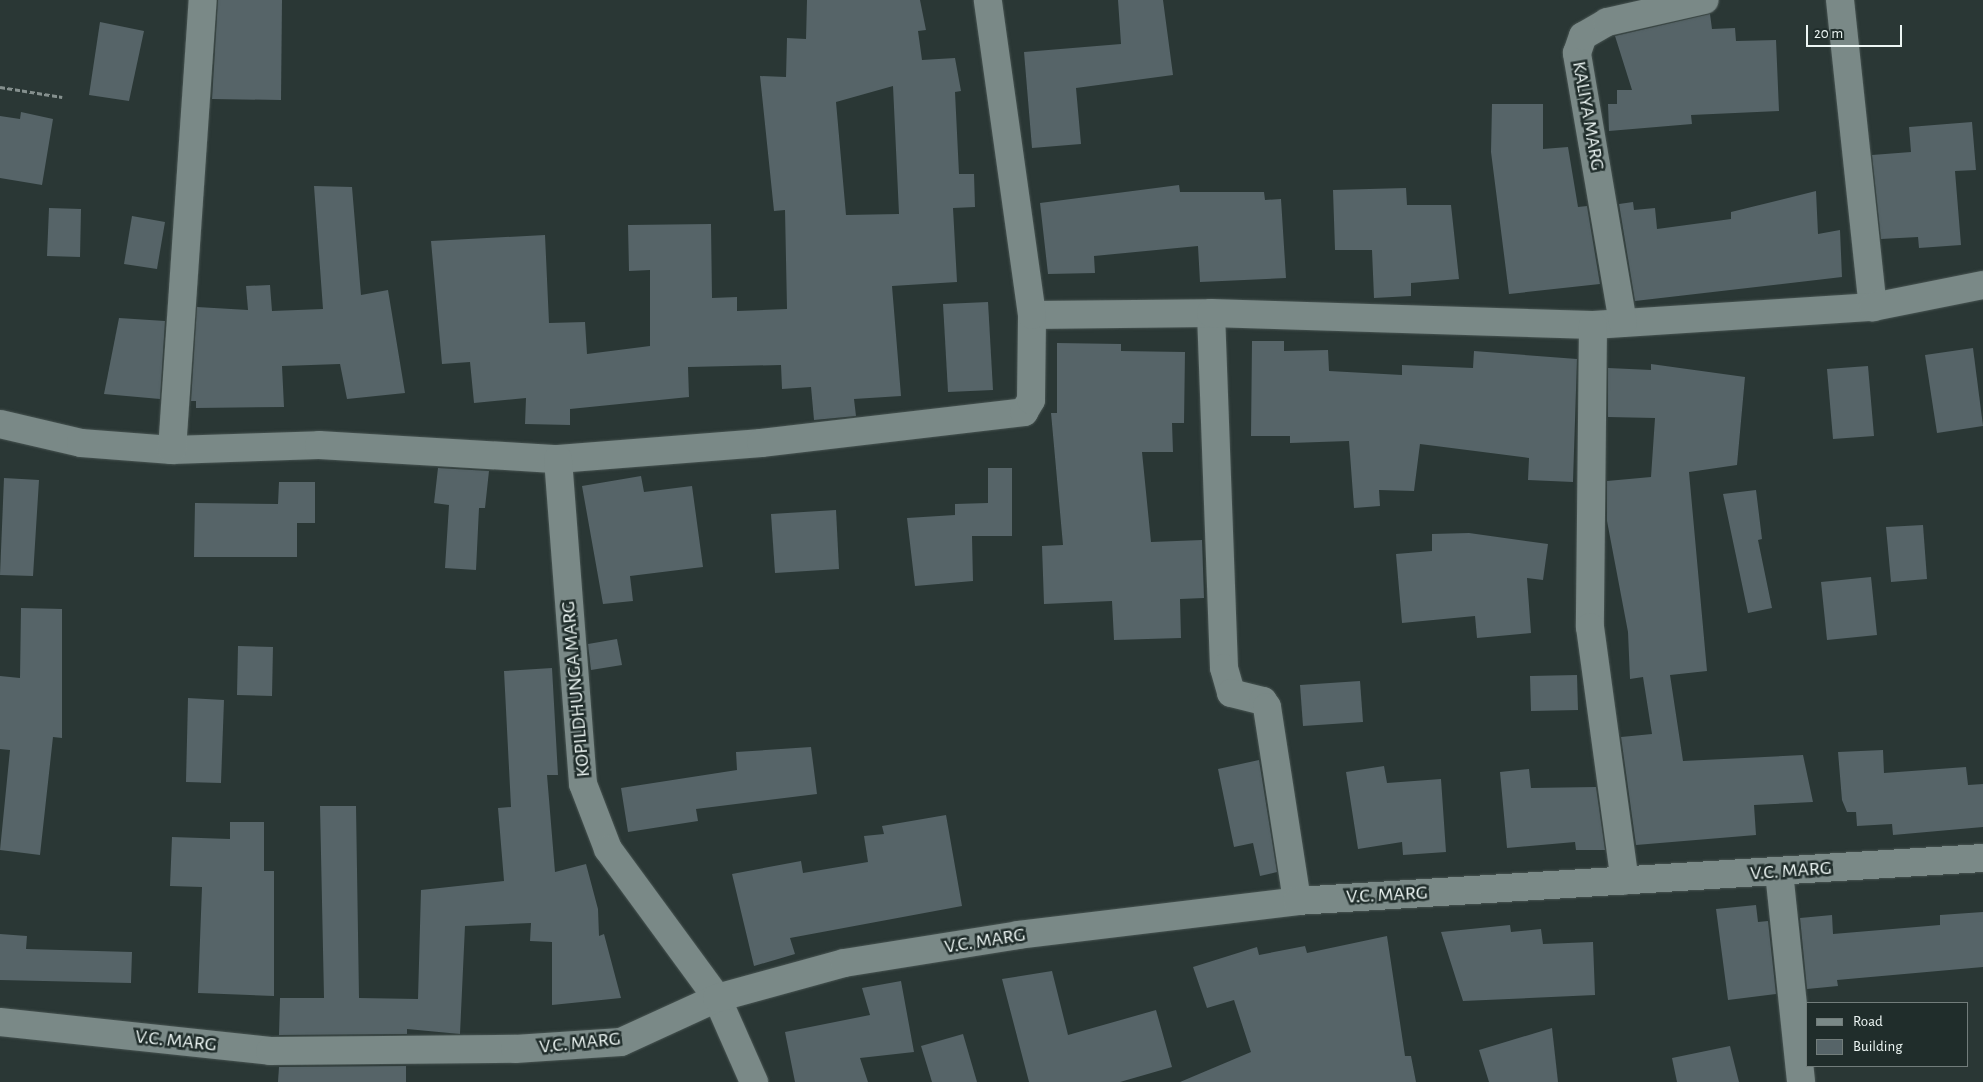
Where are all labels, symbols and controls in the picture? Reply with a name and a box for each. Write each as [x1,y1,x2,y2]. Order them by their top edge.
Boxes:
scale bar [1808,15,1904,47]
text: 20 m [1814,26,1843,41]
street label: KALIYA MARG [1567,59,1609,173]
street label: KOPILDHUNGA MARG [556,600,596,778]
street label: V.C. MARG [1749,856,1833,886]
street label: V.C. MARG [1346,881,1428,909]
street label: V.C. MARG [943,923,1027,959]
legend [1806,1002,1968,1067]
text: Road [1853,1014,1883,1029]
street label: V.C. MARG [134,1025,218,1057]
street label: V.C. MARG [538,1027,622,1059]
text: Building [1853,1039,1903,1054]

